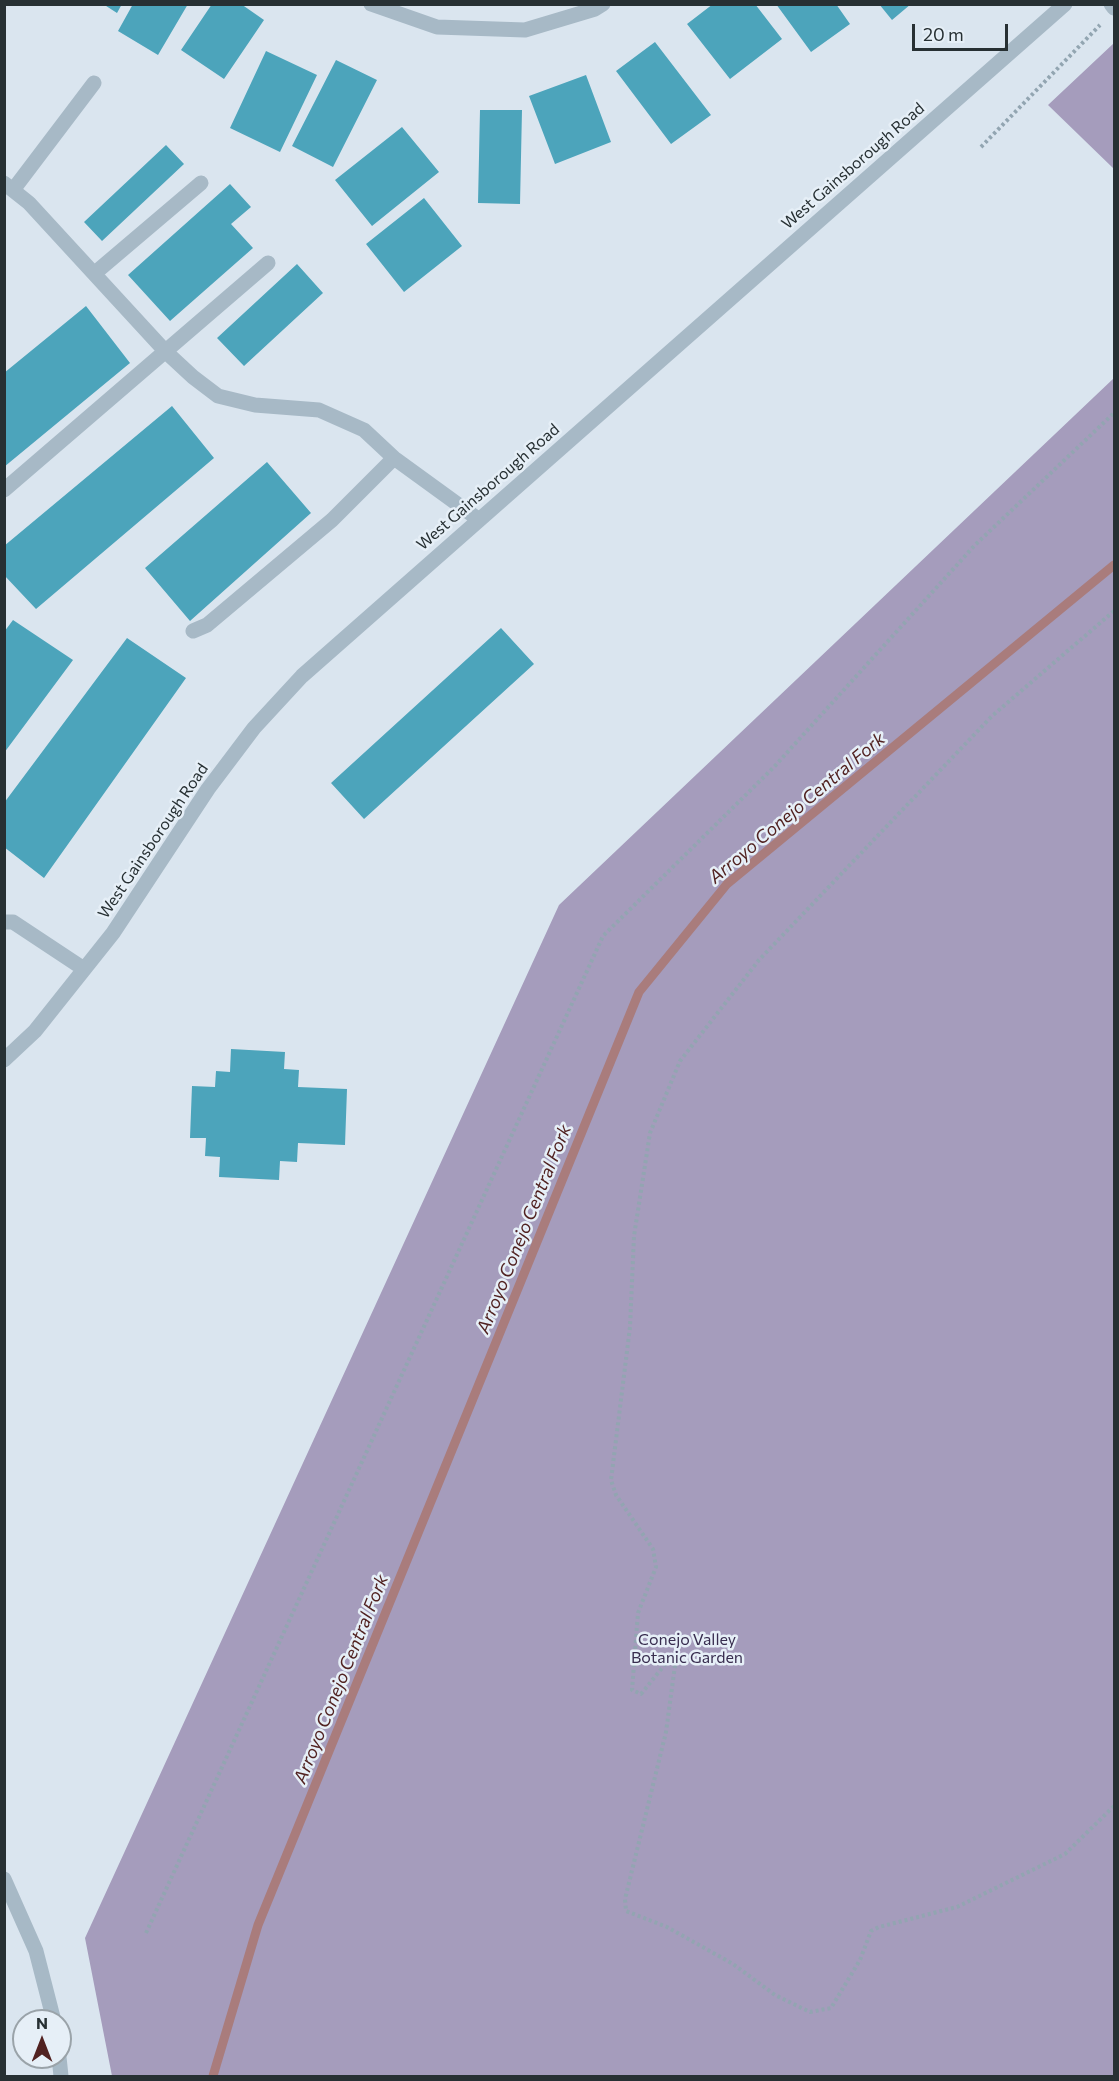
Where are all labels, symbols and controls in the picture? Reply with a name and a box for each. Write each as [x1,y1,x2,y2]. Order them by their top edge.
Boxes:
scale bar [915,12,1011,50]
text: 20 m [923,23,964,45]
street label: West Gainsborough Road [778,99,928,233]
street label: West Gainsborough Road [413,420,563,554]
water label: Arroyo Conejo Central Fork [705,728,889,888]
street label: West Gainsborough Road [94,760,212,922]
water label: Arroyo Conejo Central Fork [472,1121,576,1337]
water label: Arroyo Conejo Central Fork [289,1571,393,1787]
park label: Conejo Valley Botanic Garden [631,1630,743,1668]
north arrow [12,2009,72,2069]
text: N [36,2013,48,2032]

